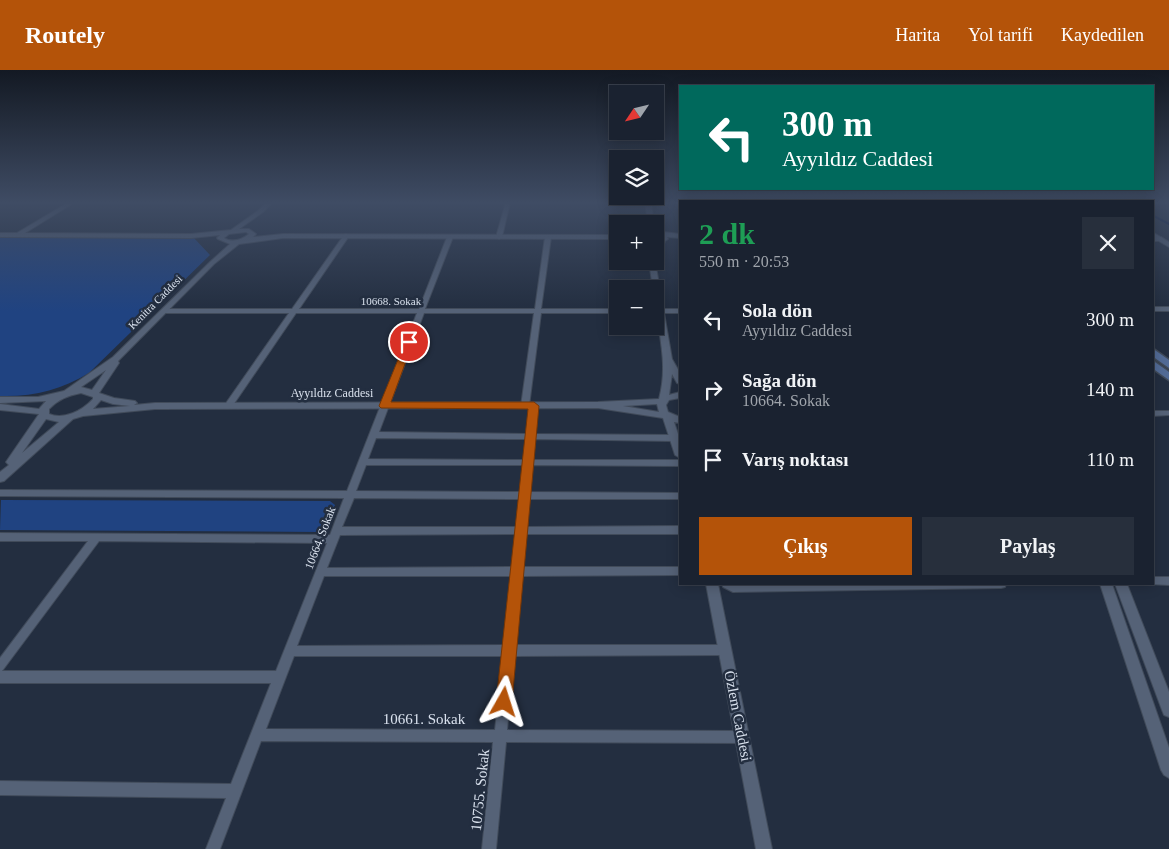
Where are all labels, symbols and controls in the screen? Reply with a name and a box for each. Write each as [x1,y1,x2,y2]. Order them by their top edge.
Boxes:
text: Routely [25,22,105,48]
text: Harita [895,25,940,45]
text: Yol tarifi [968,25,1033,45]
text: Kaydedilen [1061,25,1144,45]
north arrow [609,85,664,140]
map controls [609,85,664,335]
icon: left [699,105,764,170]
text: 300 m [782,105,872,144]
text: Ayyıldız Caddesi [782,146,933,171]
button: layers [609,150,664,205]
button: + [609,215,664,270]
text: 2 dk [699,217,755,250]
button: close [1082,217,1134,269]
text: 550 m · 20:53 [699,253,789,270]
street label: Kenitra Caddesi [126,273,184,331]
button: − [609,280,664,335]
street label: 10668. Sokak [361,295,422,307]
text: Sola dön [742,300,812,321]
icon: left [699,306,727,334]
text: 300 m [1086,309,1134,330]
pin [388,321,430,363]
text: Ayyıldız Caddesi [742,322,852,339]
icon: arrive [395,328,423,356]
text: Sağa dön [742,370,816,391]
icon: right [699,376,727,404]
text: 140 m [1086,379,1134,400]
street label: Ayyıldız Caddesi [291,386,374,400]
text: 10664. Sokak [742,392,830,409]
icon: arrive [699,446,727,474]
text: Varış noktası [742,449,848,470]
text: 110 m [1087,449,1134,470]
street label: 10664. Sokak [302,505,338,571]
button: Çıkış [699,517,912,575]
button: Paylaş [922,517,1134,575]
street label: Özlem Caddesi [721,669,755,763]
position arrow [477,675,529,727]
street label: 10661. Sokak [383,711,466,727]
street label: 10755. Sokak [468,748,492,832]

